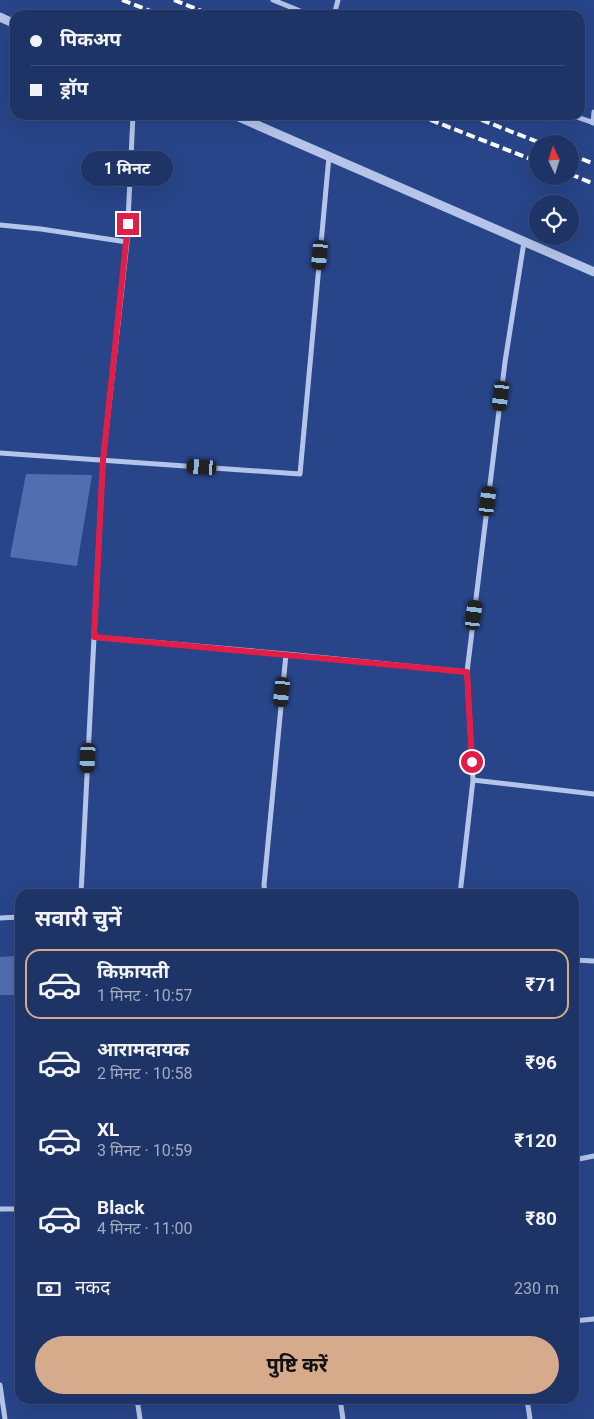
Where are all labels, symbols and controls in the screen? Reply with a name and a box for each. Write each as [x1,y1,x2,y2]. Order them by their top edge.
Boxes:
text: पिकअप [60,28,121,51]
text: ड्रॉप [60,77,88,100]
north arrow [529,135,579,185]
map controls [529,135,579,245]
callout: 1 मिनट [82,152,174,186]
text: 1 मिनट [104,159,150,178]
button: locate [529,195,579,245]
route end [117,213,139,235]
car [311,239,328,271]
car [491,380,510,412]
car [186,458,217,476]
car [478,485,497,517]
car [464,599,483,631]
car [272,676,291,708]
car [79,743,96,773]
route start [461,751,483,773]
text: सवारी चुनें [35,906,121,931]
text: किफ़ायती [97,960,169,983]
icon: car [37,962,82,1007]
text: ₹71 [525,973,557,996]
text: 1 मिनट · 10:57 [97,986,193,1005]
text: आरामदायक [97,1038,189,1061]
icon: car [37,1040,82,1085]
text: ₹96 [525,1051,557,1074]
text: 2 मिनट · 10:58 [97,1064,193,1083]
icon: car [37,1118,82,1163]
text: XL [97,1118,119,1141]
text: ₹120 [514,1129,557,1152]
text: 3 मिनट · 10:59 [97,1141,193,1160]
icon: car [37,1196,82,1241]
text: Black [97,1196,144,1219]
text: ₹80 [525,1207,557,1230]
text: 4 मिनट · 11:00 [97,1219,193,1238]
icon: cash [35,1275,63,1303]
text: नकद [75,1276,110,1299]
text: 230 m [514,1279,559,1298]
button: पुष्टि करें [35,1336,559,1394]

